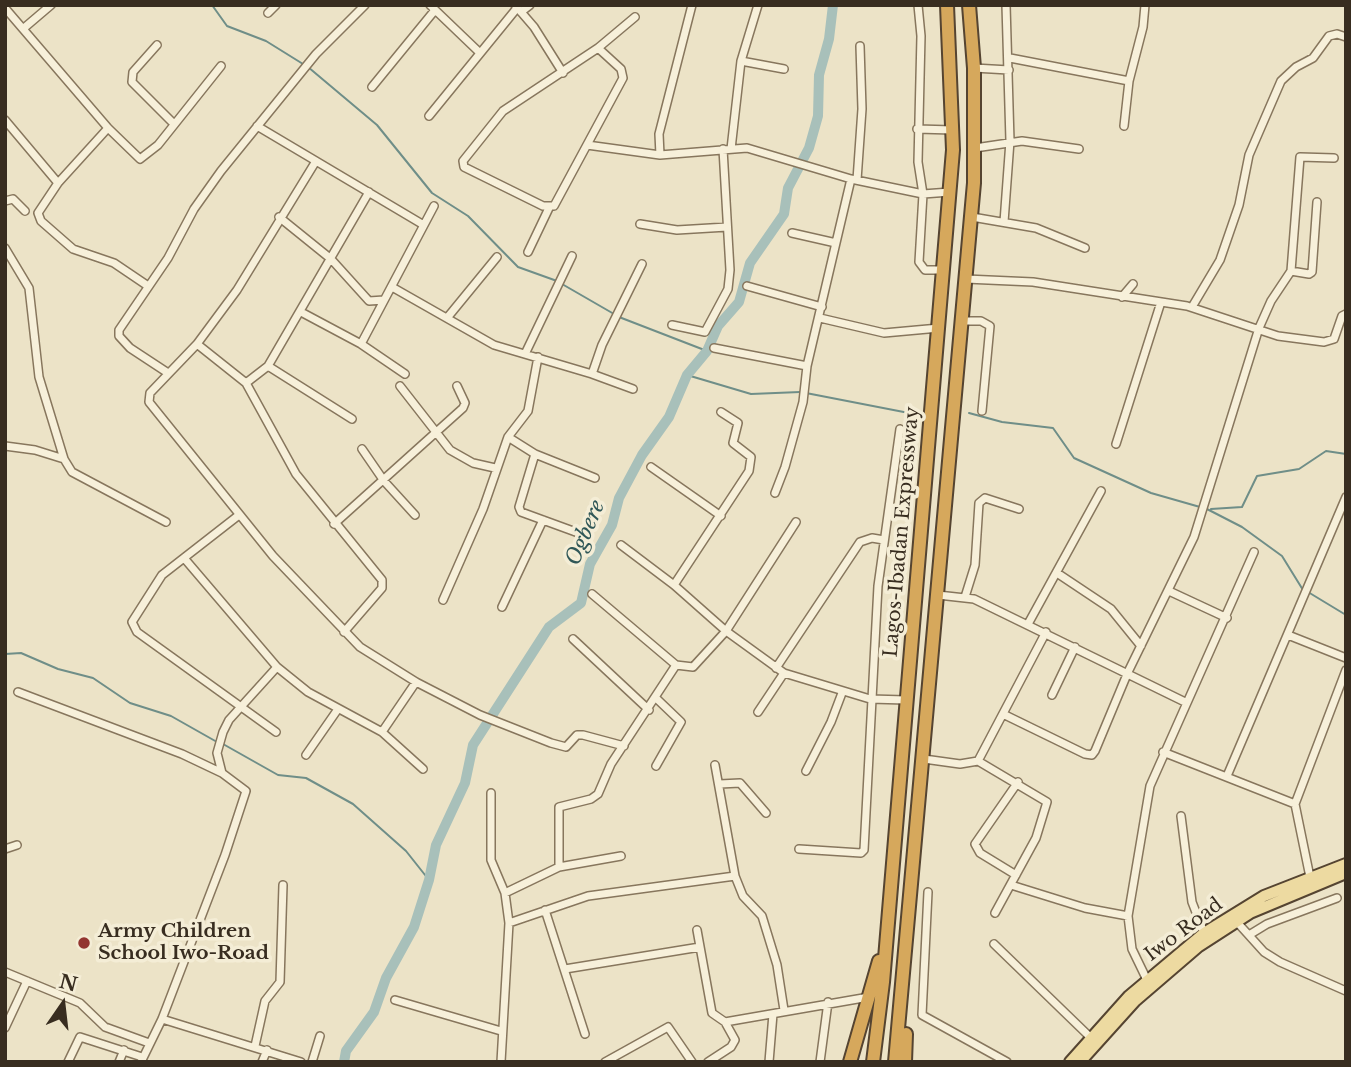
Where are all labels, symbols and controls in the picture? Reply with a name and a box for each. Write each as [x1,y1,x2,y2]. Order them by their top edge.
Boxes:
street label: Lagos-Ibadan Expressway [880,406,924,658]
water label: Ogbere [561,497,611,569]
street label: Iwo Road [1141,893,1227,967]
place label: Army Children School Iwo-Road [98,921,269,965]
marker: Army Children School Iwo-Road [76,935,92,951]
north arrow [28,969,98,1039]
text: N [57,970,80,996]

